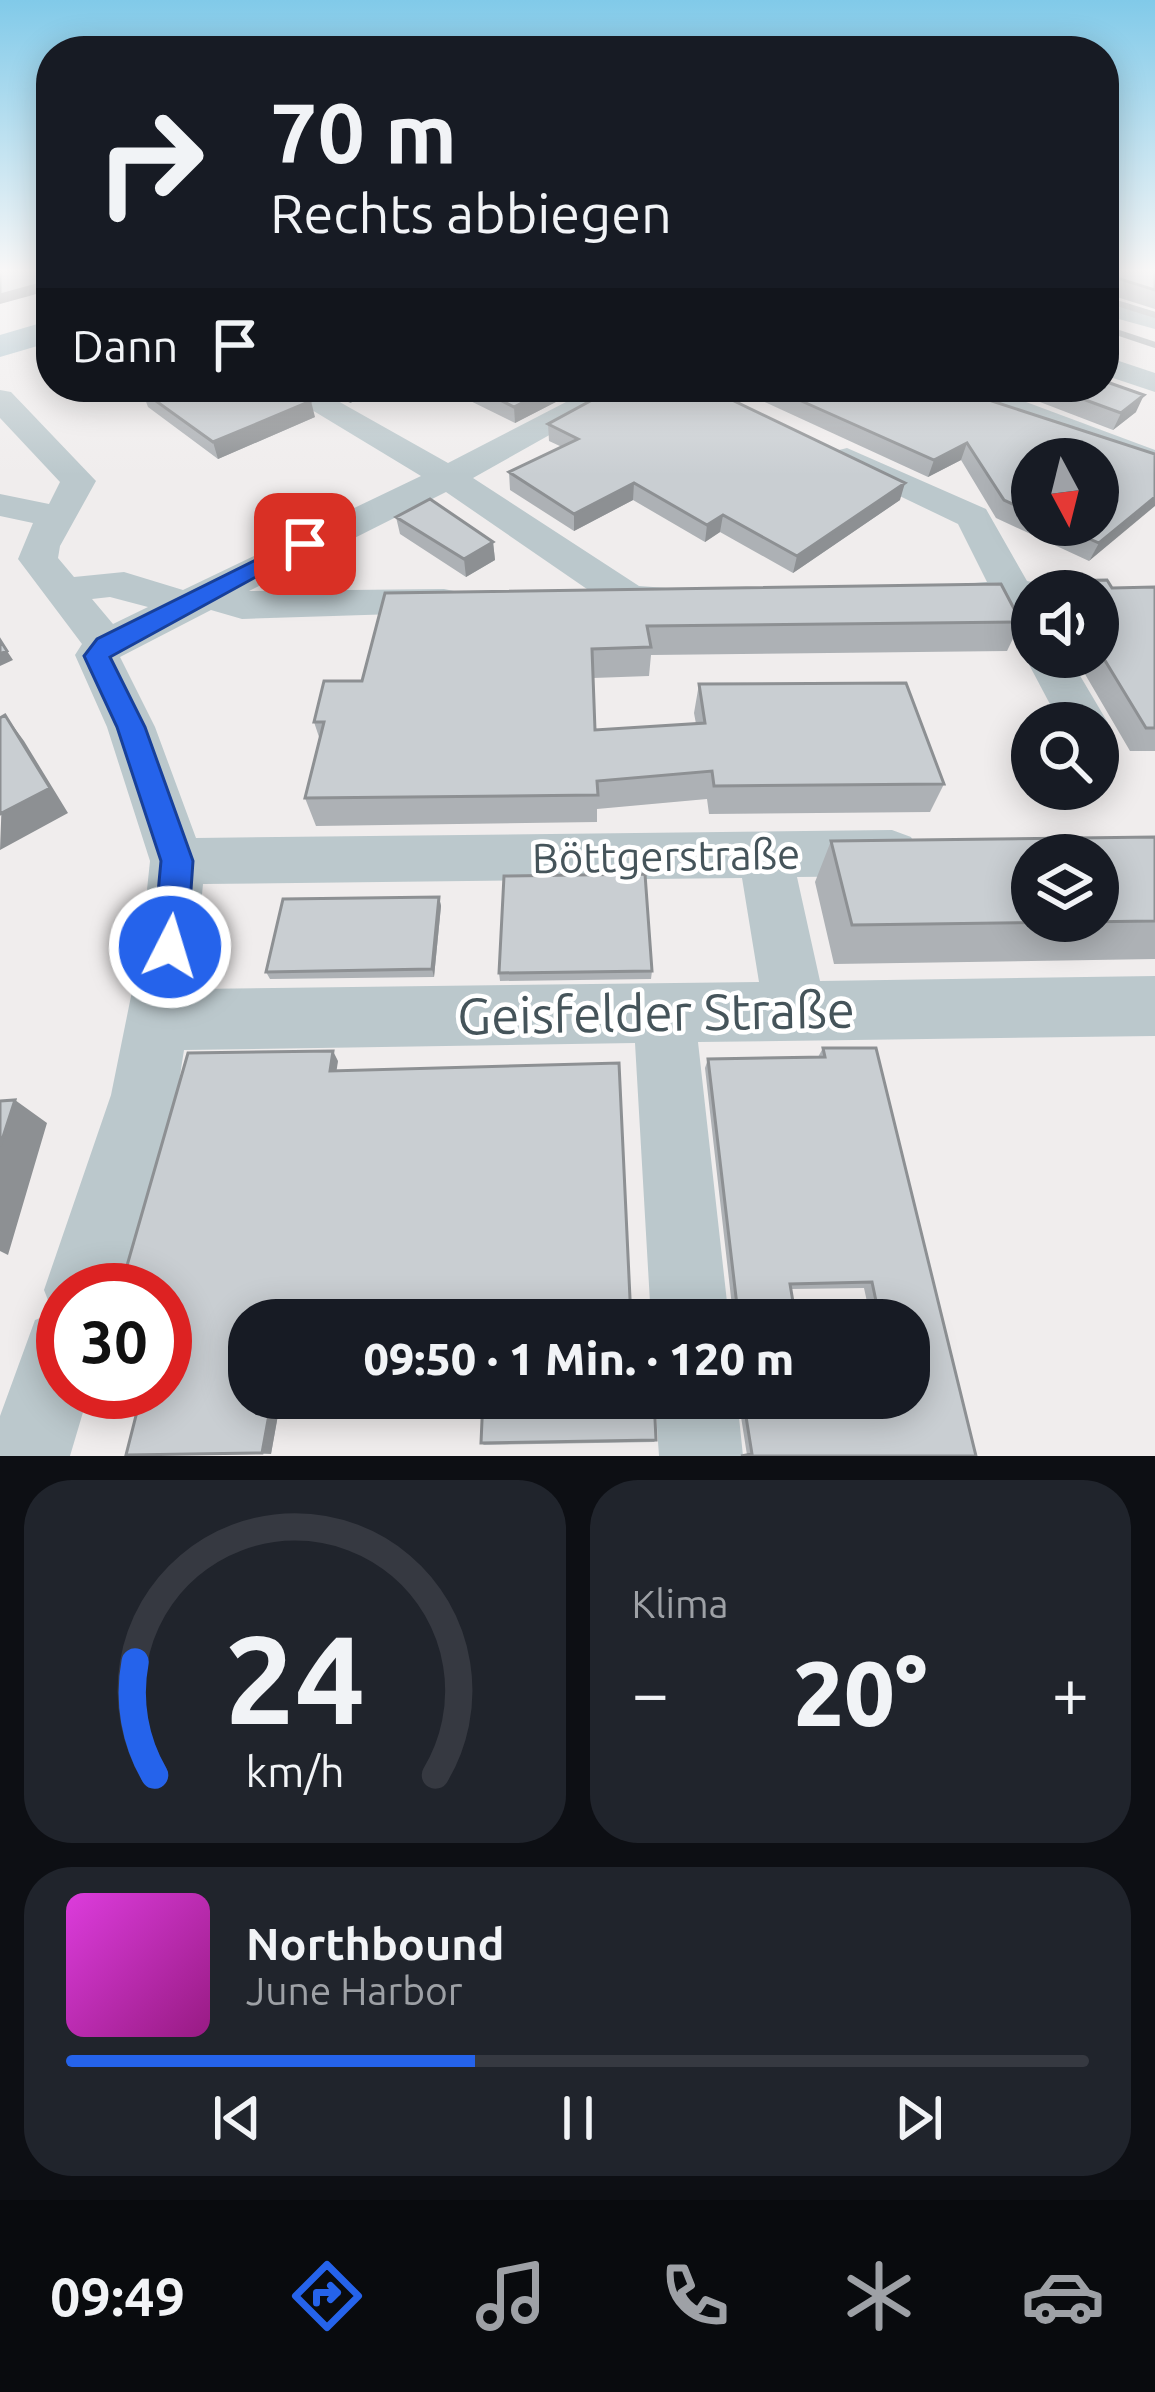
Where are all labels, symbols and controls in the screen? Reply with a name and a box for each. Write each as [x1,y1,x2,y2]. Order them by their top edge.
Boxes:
icon: right [72,84,228,240]
text: 70 m [270,85,457,179]
text: Rechts abbiegen [270,183,672,243]
icon: arrive [202,312,268,378]
text: Dann [72,320,178,371]
north arrow [1011,438,1119,546]
map controls [1011,438,1119,942]
pin [254,493,356,595]
icon: arrive [272,511,338,577]
button: sound [1011,570,1119,678]
button: search [1011,702,1119,810]
street label: Böttgerstraße [532,830,800,881]
button: layers [1011,834,1119,942]
position arrow [107,884,233,1010]
street label: Geisfelder Straße [457,980,855,1044]
speed limit sign: 30 [36,1263,192,1419]
text: 09:50 · 1 Min. · 120 m [364,1333,794,1384]
text: Klima [632,1582,729,1625]
text: 24 [224,1608,365,1748]
text: 20° [793,1642,927,1743]
text: − [632,1655,669,1729]
text: + [1052,1655,1089,1729]
text: km/h [245,1746,344,1794]
text: Northbound [246,1918,505,1969]
text: June Harbor [246,1969,463,2012]
icon: previous [204,2085,270,2151]
icon: pause [545,2085,611,2151]
icon: next [886,2085,952,2151]
icon: directions [285,2254,369,2338]
icon: music [469,2254,553,2338]
icon: phone [653,2254,737,2338]
icon: climate [837,2254,921,2338]
icon: car [1021,2254,1105,2338]
text: 09:49 [50,2266,185,2326]

